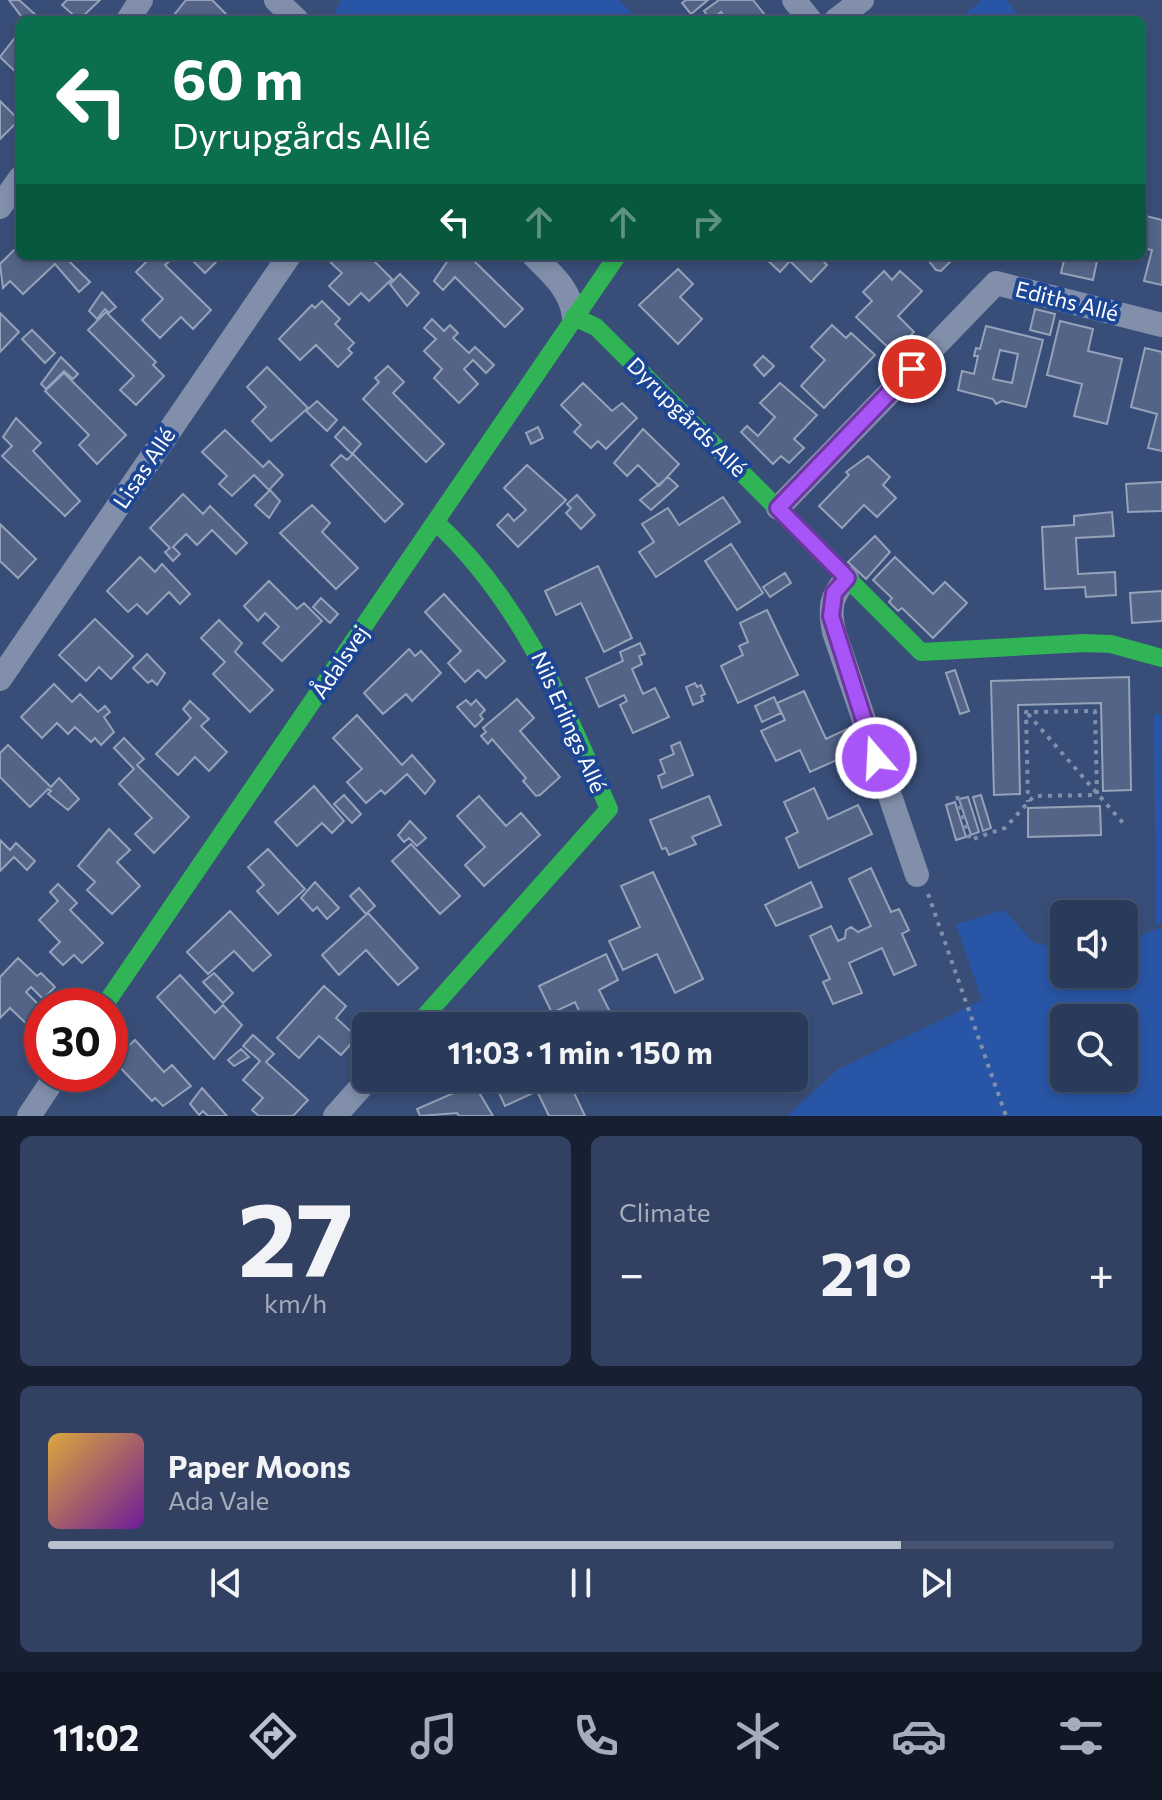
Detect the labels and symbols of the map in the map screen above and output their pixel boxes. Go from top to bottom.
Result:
street label: Ediths Allé [1013,275,1121,326]
pin [878,335,946,403]
street label: Dyrupgårds Allé [622,351,753,482]
street label: Lisas Allé [107,422,180,513]
street label: Ådalsvej [305,620,374,703]
street label: Nils Erlings Allé [526,647,613,797]
position arrow [834,716,918,800]
speed limit sign: 30 [24,988,128,1092]

